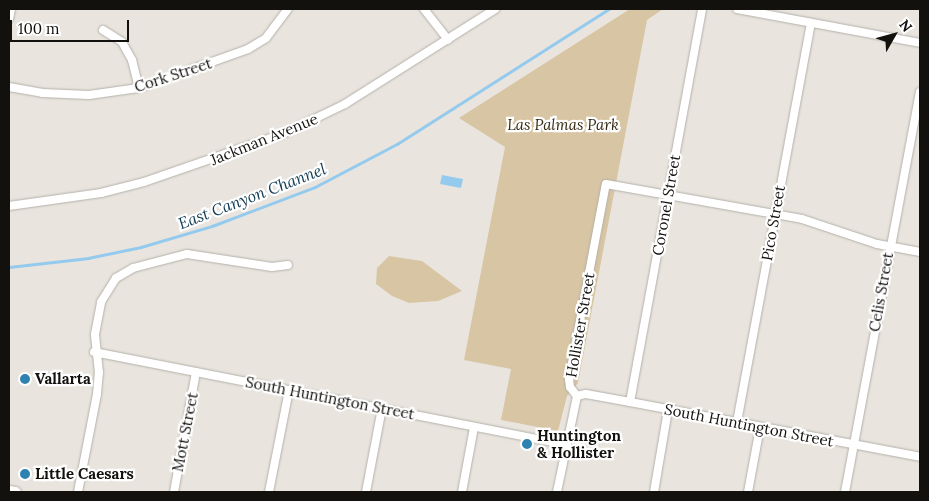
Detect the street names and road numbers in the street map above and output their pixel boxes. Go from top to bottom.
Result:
street label: Cork Street [132,54,214,96]
street label: Jackman Avenue [208,109,320,169]
street label: Coronel Street [648,153,684,257]
street label: Pico Street [757,184,789,262]
street label: Celis Street [865,251,897,333]
street label: Hollister Street [562,271,598,379]
street label: South Huntington Street [244,373,416,423]
street label: Mott Street [168,391,202,473]
street label: South Huntington Street [663,400,835,450]

